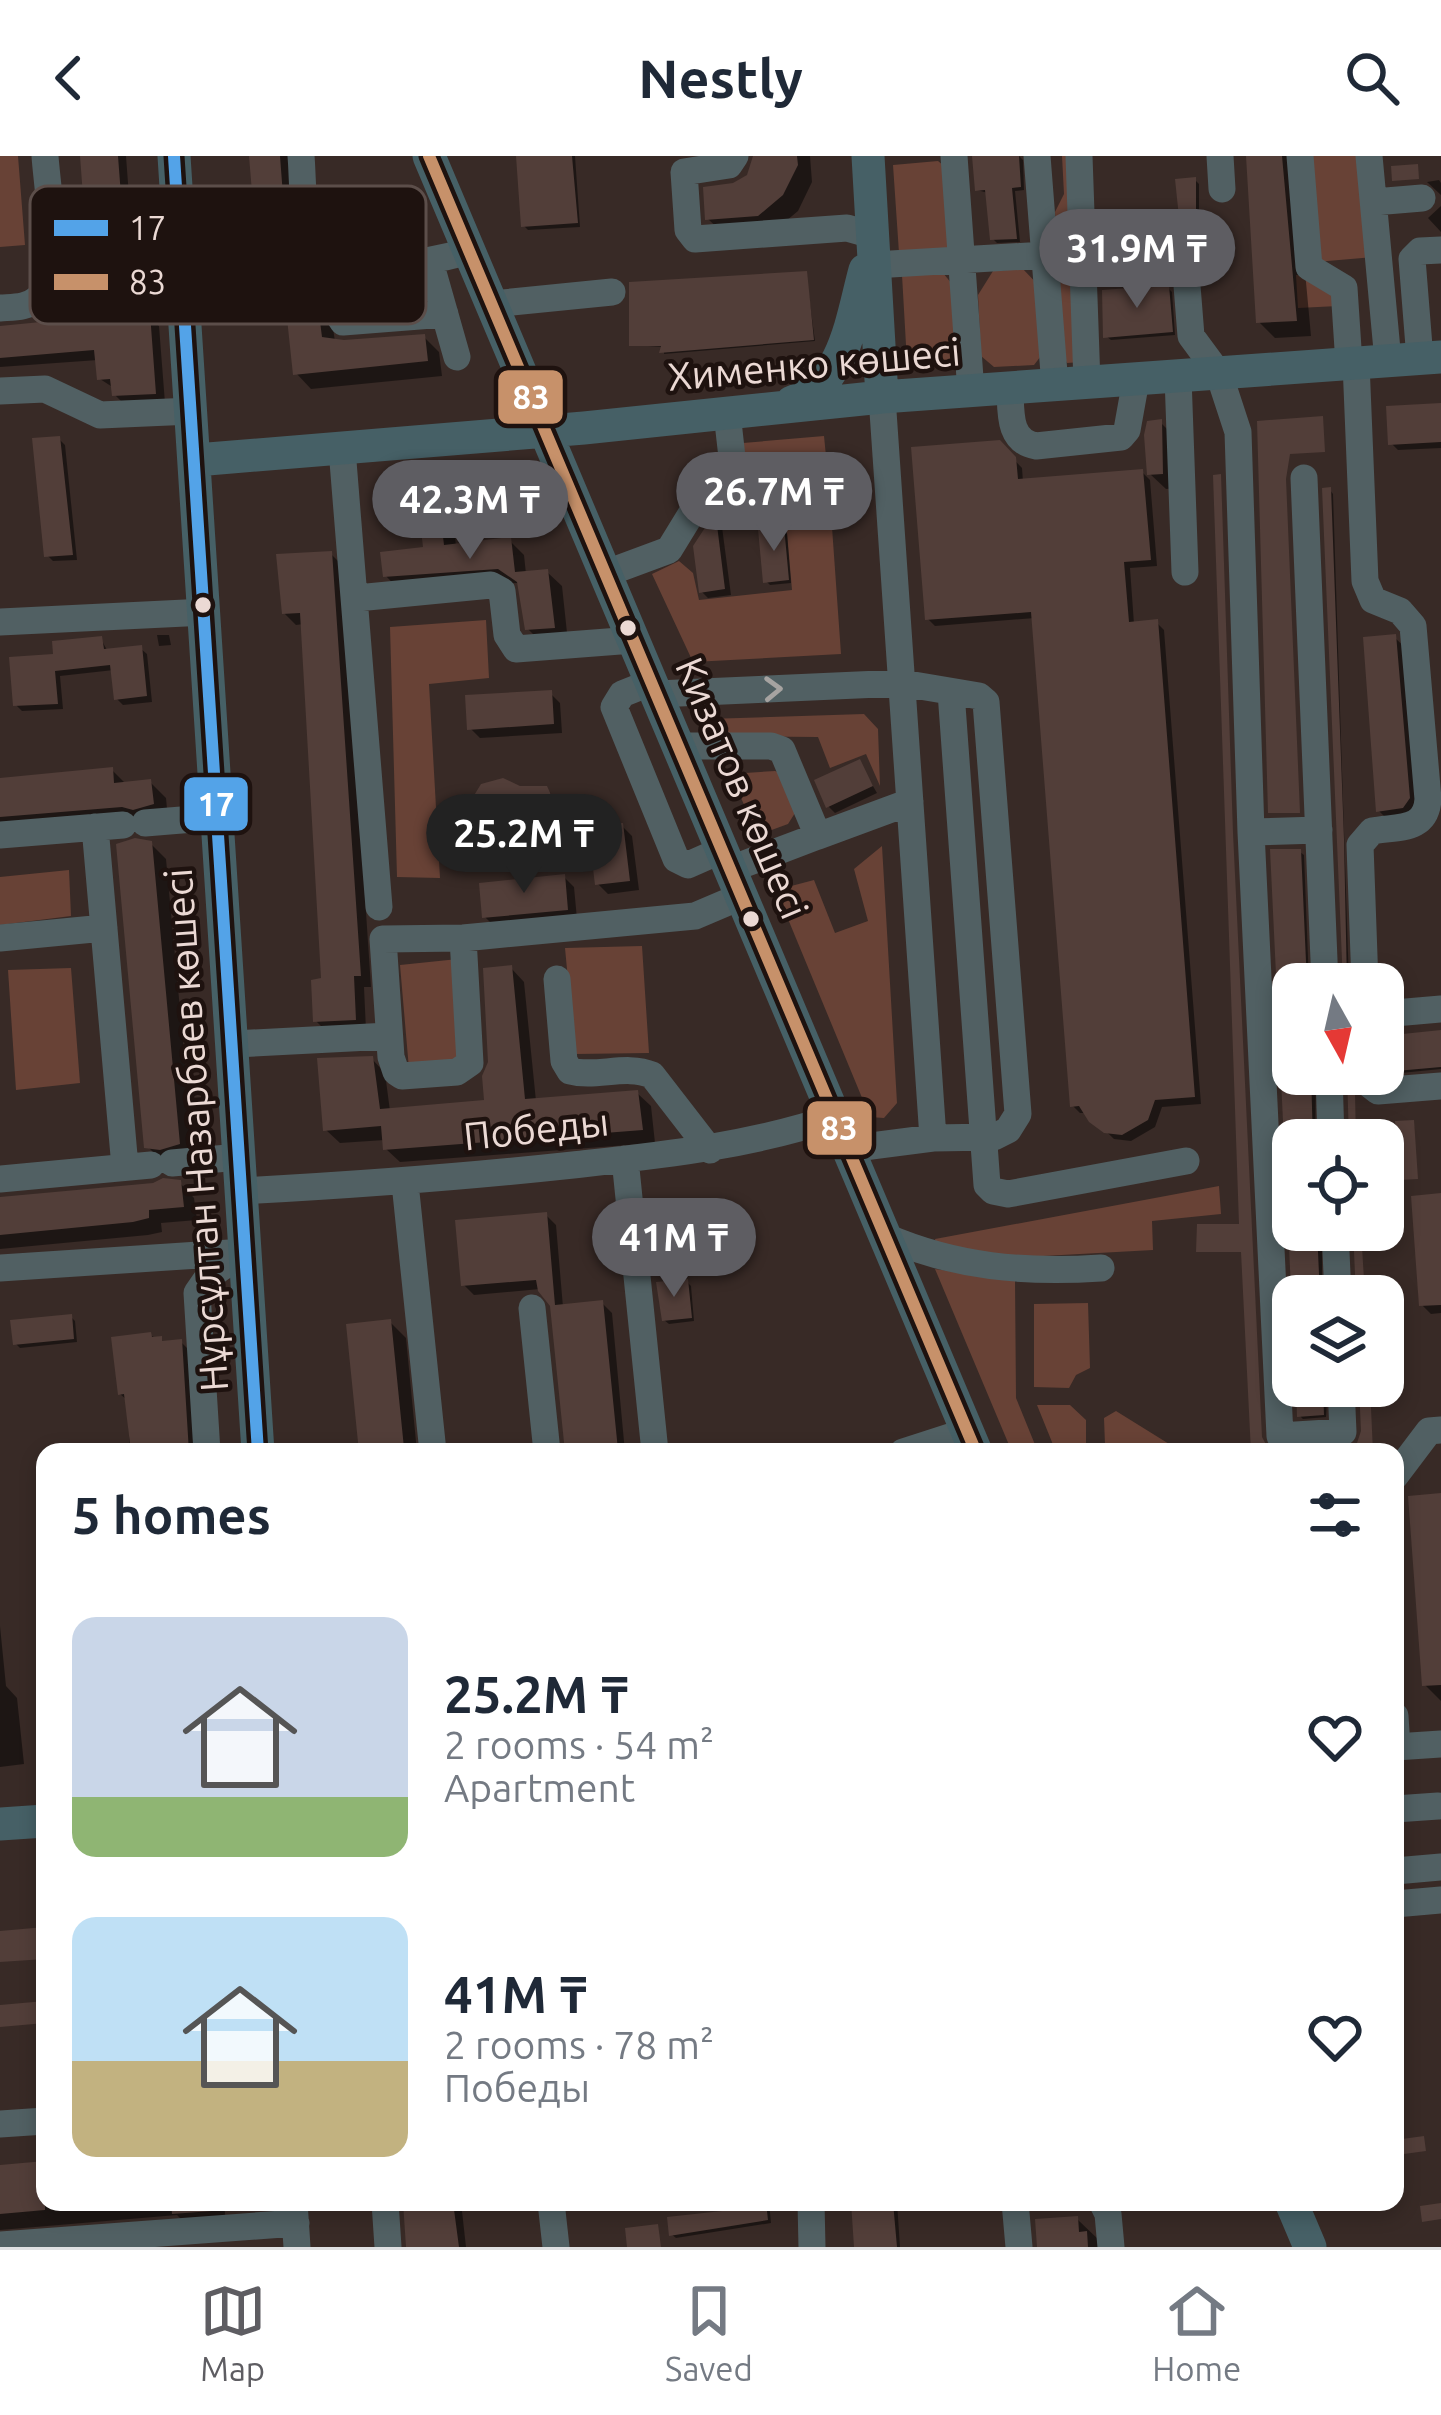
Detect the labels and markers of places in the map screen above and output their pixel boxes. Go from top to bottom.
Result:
pin: 31.9M ₸ [1026,209,1248,311]
pin: 26.7M ₸ [663,452,885,554]
pin: 42.3M ₸ [359,460,581,562]
unlabelled marker [192,594,214,616]
unlabelled marker [617,617,639,639]
pin: 25.2M ₸ [413,794,635,896]
unlabelled marker [740,908,762,930]
pin: 41M ₸ [590,1198,758,1300]

